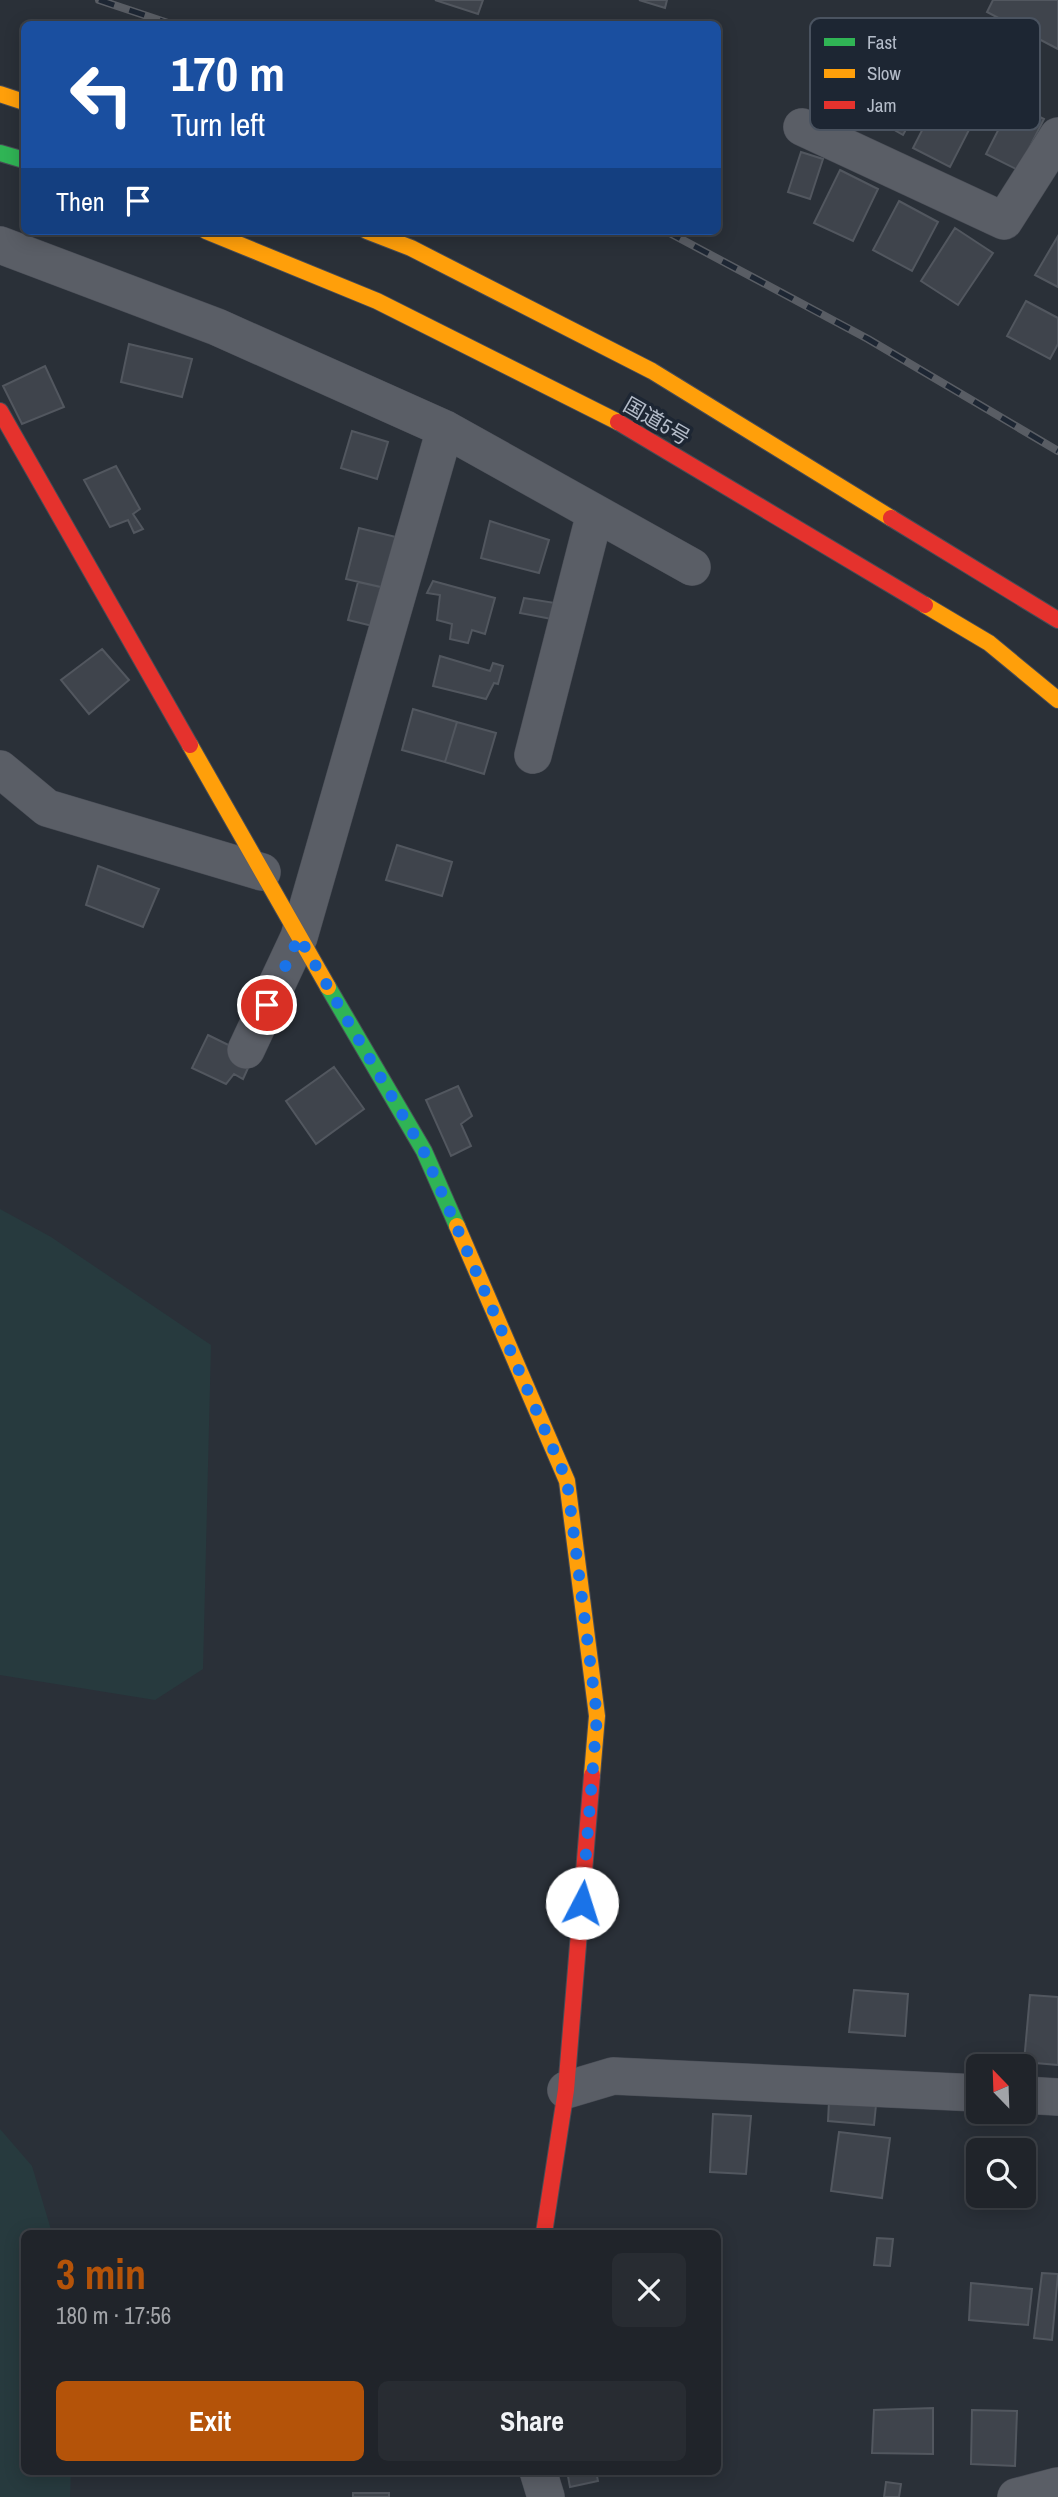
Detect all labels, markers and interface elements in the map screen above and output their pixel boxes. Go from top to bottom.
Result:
legend [810,18,1040,130]
text: Fast [867,29,897,55]
text: 170 m [171,40,285,106]
icon: left [56,49,147,140]
text: Slow [867,60,902,86]
text: Jam [867,92,896,118]
text: Turn left [171,103,265,146]
icon: arrive [119,182,157,220]
text: Then [56,184,105,219]
street label: 国道5号 [618,390,696,452]
pin [237,975,297,1035]
icon: arrive [248,986,286,1024]
position arrow [545,1866,619,1940]
north arrow [966,2054,1036,2124]
map controls [966,2054,1036,2208]
button: search [966,2138,1036,2208]
text: 3 min [56,2246,146,2302]
button: close [612,2253,686,2327]
text: 180 m · 17:56 [56,2300,171,2331]
button: Exit [56,2381,364,2461]
button: Share [378,2381,686,2461]

